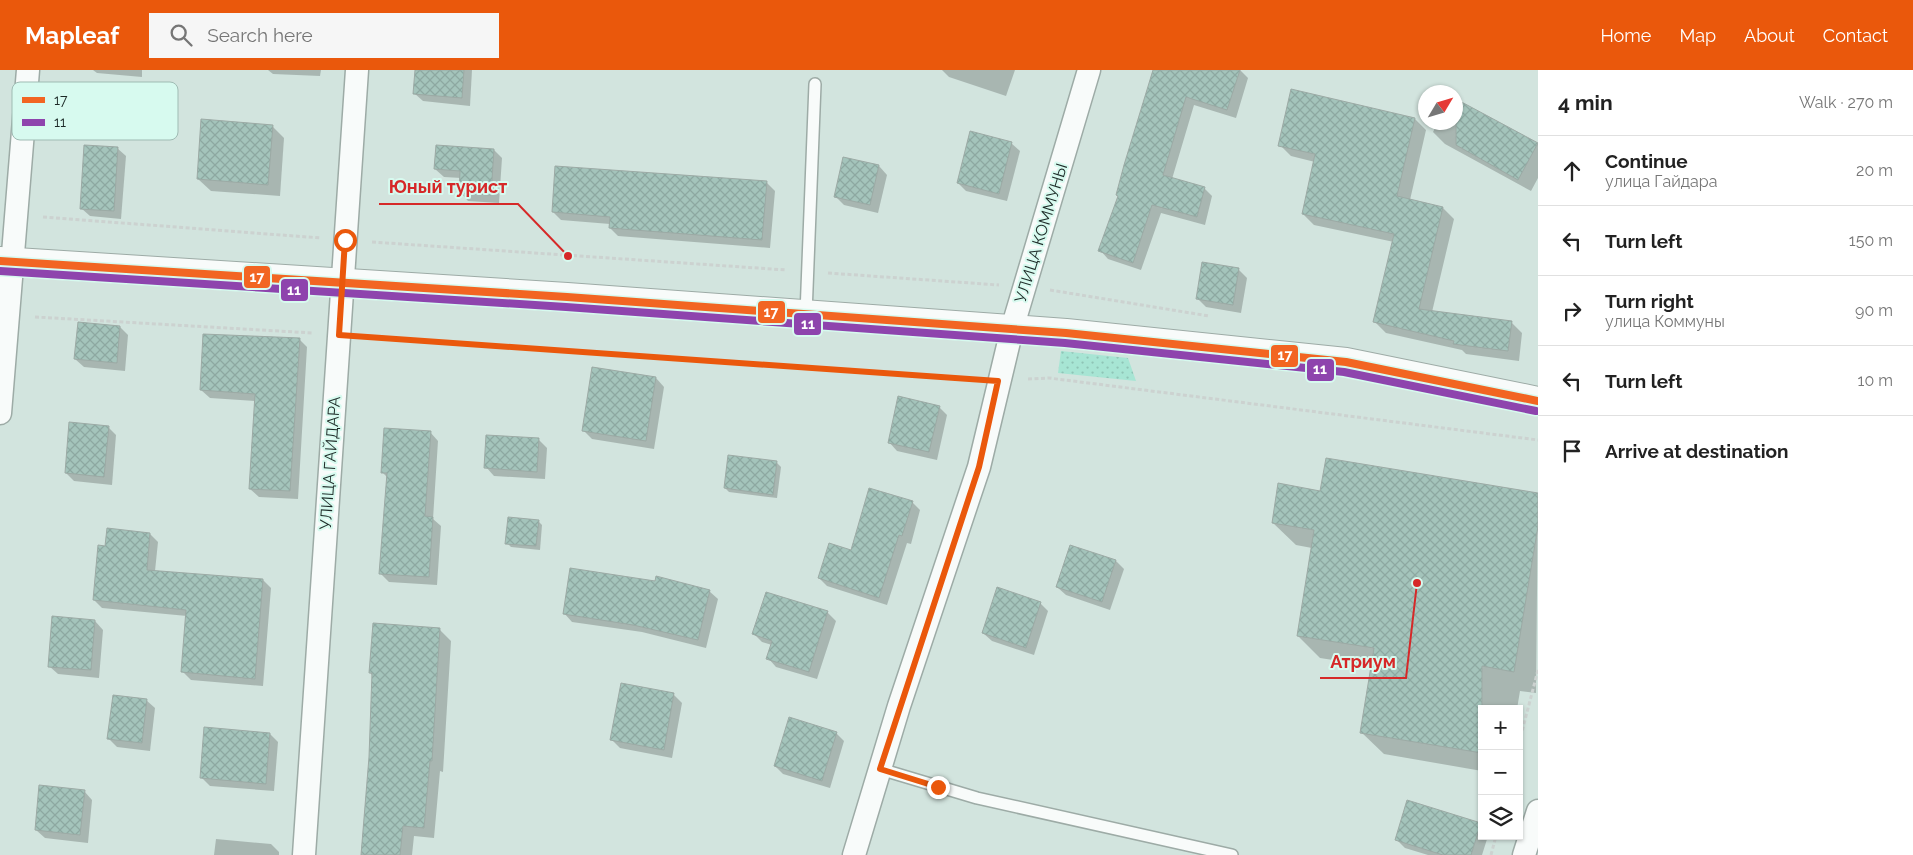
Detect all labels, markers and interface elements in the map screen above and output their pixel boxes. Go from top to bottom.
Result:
search box [149,13,499,58]
text: Mapleaf [25,21,119,50]
icon: search [167,21,195,49]
text: Search here [207,24,313,46]
text: Home [1600,25,1651,46]
text: Map [1679,25,1716,46]
text: About [1744,25,1795,46]
text: Contact [1823,25,1888,46]
legend [12,82,178,140]
north arrow [1418,85,1463,130]
text: 4 min [1558,90,1613,115]
text: 17 [54,92,68,108]
text: Walk · 270 m [1799,93,1893,112]
text: 11 [54,114,66,130]
text: Continue [1605,150,1688,172]
icon: ahead [1558,157,1586,185]
street label: УЛИЦА КОММУНЫ [1011,161,1071,305]
text: 20 m [1856,161,1893,180]
callout: Юный турист [379,171,518,204]
text: улица Гайдара [1605,172,1717,191]
text: Юный турист [389,176,507,197]
icon: left [1558,227,1586,255]
route start [334,229,357,252]
text: Turn left [1605,230,1682,252]
text: 150 m [1849,231,1893,250]
line badge: 17 [243,265,271,289]
text: 17 [250,269,265,285]
line badge: 11 [280,278,309,302]
text: 11 [287,282,301,298]
text: Turn right [1605,290,1694,312]
icon: right [1558,297,1586,325]
line badge: 17 [757,300,786,324]
text: 90 m [1855,301,1893,320]
text: 17 [764,304,779,320]
line badge: 11 [793,312,822,336]
text: улица Коммуны [1605,312,1725,331]
text: 11 [801,316,815,332]
line badge: 17 [1270,344,1299,368]
text: 17 [1278,347,1293,363]
line badge: 11 [1306,358,1335,382]
text: 11 [1313,361,1327,377]
icon: left [1558,367,1586,395]
text: Turn left [1605,370,1682,392]
text: 10 m [1858,371,1893,390]
street label: УЛИЦА ГАЙДАРА [316,395,344,530]
icon: arrive [1558,437,1586,465]
text: Arrive at destination [1605,440,1789,462]
callout: Атриум [1320,645,1406,678]
text: Атриум [1330,651,1396,672]
map controls [1478,705,1523,840]
button: + [1478,705,1523,750]
button: − [1478,750,1523,795]
route end [927,776,950,799]
button: layers [1478,795,1523,840]

